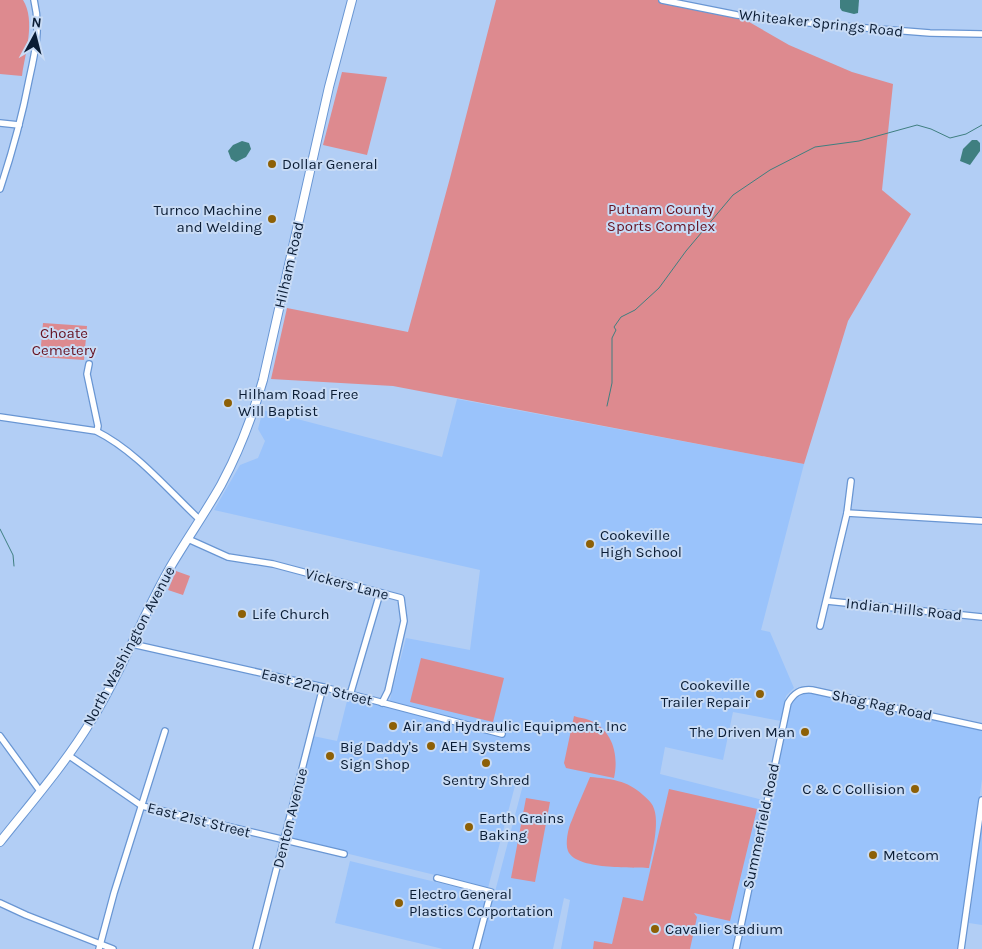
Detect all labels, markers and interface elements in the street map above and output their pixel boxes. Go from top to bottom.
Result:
street label: Whiteaker Springs Road [738,5,904,41]
north arrow [10,10,60,60]
text: N [31,14,43,32]
place label: Dollar General [282,155,378,173]
marker: Dollar General [266,158,278,170]
park label: Putnam County Sports Complex [607,200,715,235]
place label: Turnco Machine and Welding [153,201,263,236]
marker: Turnco Machine and Welding [266,213,278,225]
street label: Hilham Road [270,220,308,310]
park label: Choate Cemetery [32,324,96,359]
place label: Hilham Road Free Will Baptist [238,385,358,420]
marker: Hilham Road Free Will Baptist [222,397,234,409]
place label: Cookeville High School [600,526,682,561]
marker: Cookeville High School [584,538,596,550]
street label: North Washington Avenue [79,563,179,729]
street label: Vickers Lane [303,564,391,604]
street label: Indian Hills Road [845,594,963,624]
place label: Life Church [252,605,329,623]
marker: Life Church [236,608,248,620]
street label: East 22nd Street [260,664,375,710]
place label: Cookeville Trailer Repair [661,676,751,711]
street label: Shag Rag Road [830,686,934,724]
marker: Cookeville Trailer Repair [754,688,766,700]
place label: Air and Hydraulic Equipment, Inc [403,717,627,735]
marker: Air and Hydraulic Equipment, Inc [387,720,399,732]
place label: The Driven Man [690,723,795,741]
marker: The Driven Man [799,726,811,738]
place label: AEH Systems [441,737,531,755]
place label: Big Daddy's Sign Shop [340,738,419,773]
marker: AEH Systems [425,740,437,752]
marker: Big Daddy's Sign Shop [324,750,336,762]
marker: Sentry Shred [480,757,492,769]
street label: Summerfield Road [739,762,783,890]
street label: Denton Avenue [269,766,311,870]
place label: Sentry Shred [442,771,530,789]
place label: C & C Collision [802,780,905,798]
marker: C & C Collision [909,783,921,795]
street label: East 21st Street [146,798,253,842]
place label: Earth Grains Baking [479,809,564,844]
marker: Earth Grains Baking [463,821,475,833]
place label: Metcom [883,846,939,864]
marker: Metcom [867,849,879,861]
place label: Electro General Plastics Corportation [409,885,553,920]
marker: Electro General Plastics Corportation [393,897,405,909]
place label: Cavalier Stadium [665,920,783,938]
marker: Cavalier Stadium [649,923,661,935]

